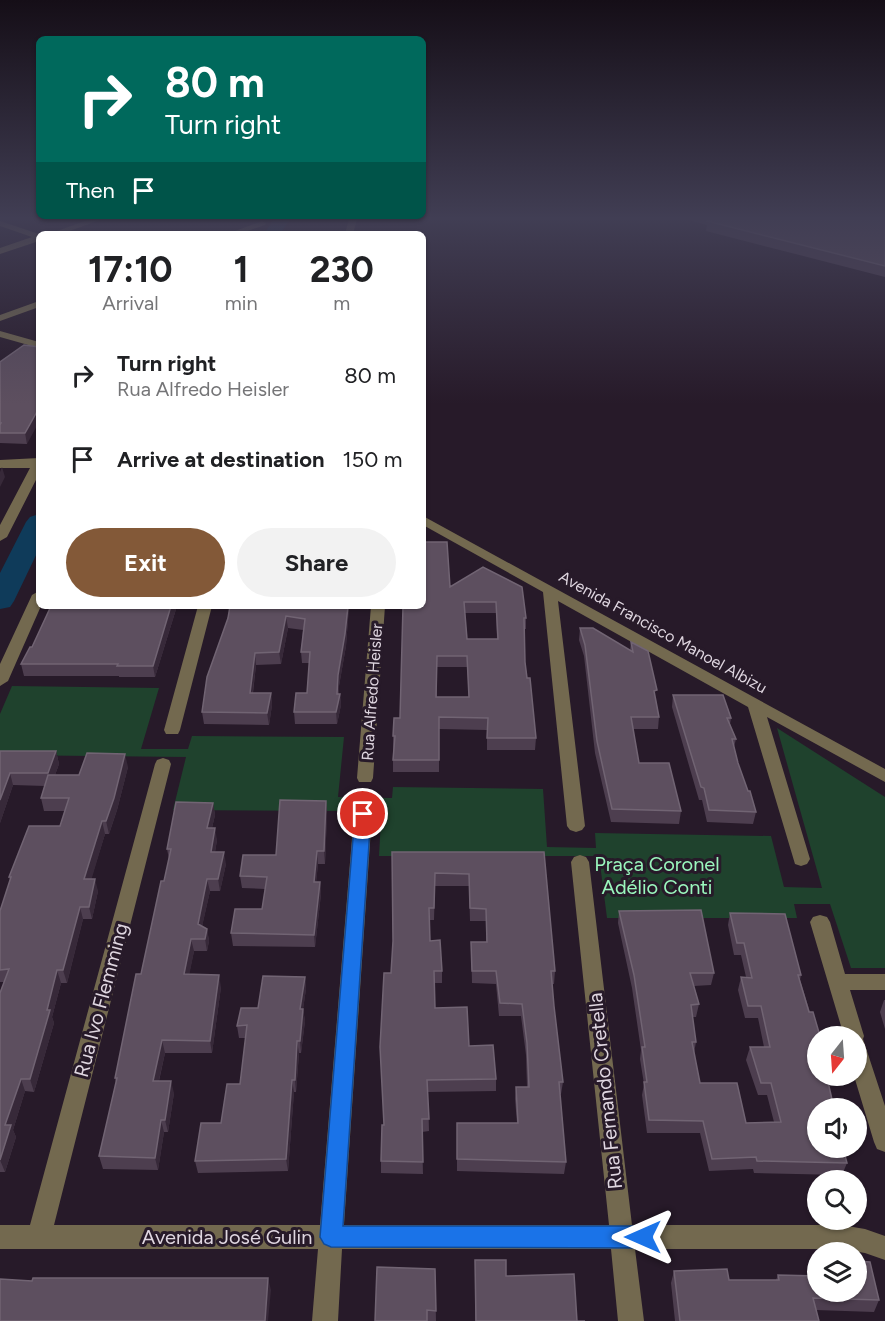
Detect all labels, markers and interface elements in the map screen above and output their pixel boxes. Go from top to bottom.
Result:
text: 80 m [165,57,265,108]
icon: right [66,60,144,138]
text: Turn right [165,108,281,141]
icon: arrive [127,174,160,207]
text: Then [66,177,115,204]
text: 17:10 [88,248,173,291]
text: 1 [234,248,249,291]
text: 230 [310,248,374,291]
text: Arrival [102,291,159,315]
text: min [225,291,258,315]
text: m [333,291,350,315]
text: Turn right [117,350,216,377]
icon: right [66,359,99,392]
text: 80 m [344,362,396,389]
text: Rua Alfredo Heisler [117,377,289,401]
icon: arrive [66,443,99,476]
text: Arrive at destination [117,446,325,473]
text: 150 m [343,446,403,473]
button: Exit [66,528,225,597]
button: Share [237,528,396,597]
street label: Avenida Francisco Manoel Albizu [556,567,770,697]
street label: Rua Alfredo Heisler [358,622,386,761]
pin [337,788,388,839]
icon: arrive [346,797,379,830]
park label: Praça Coronel Adélio Conti [594,852,720,899]
street label: Rua Ivo Flemming [69,920,133,1080]
street label: Rua Fernando Cretella [583,992,627,1190]
north arrow [807,1026,867,1086]
map controls [807,1026,867,1302]
button: sound [807,1098,867,1158]
button: search [807,1170,867,1230]
position arrow [611,1205,675,1269]
street label: Avenida José Gulin [142,1225,312,1249]
button: layers [807,1242,867,1302]

